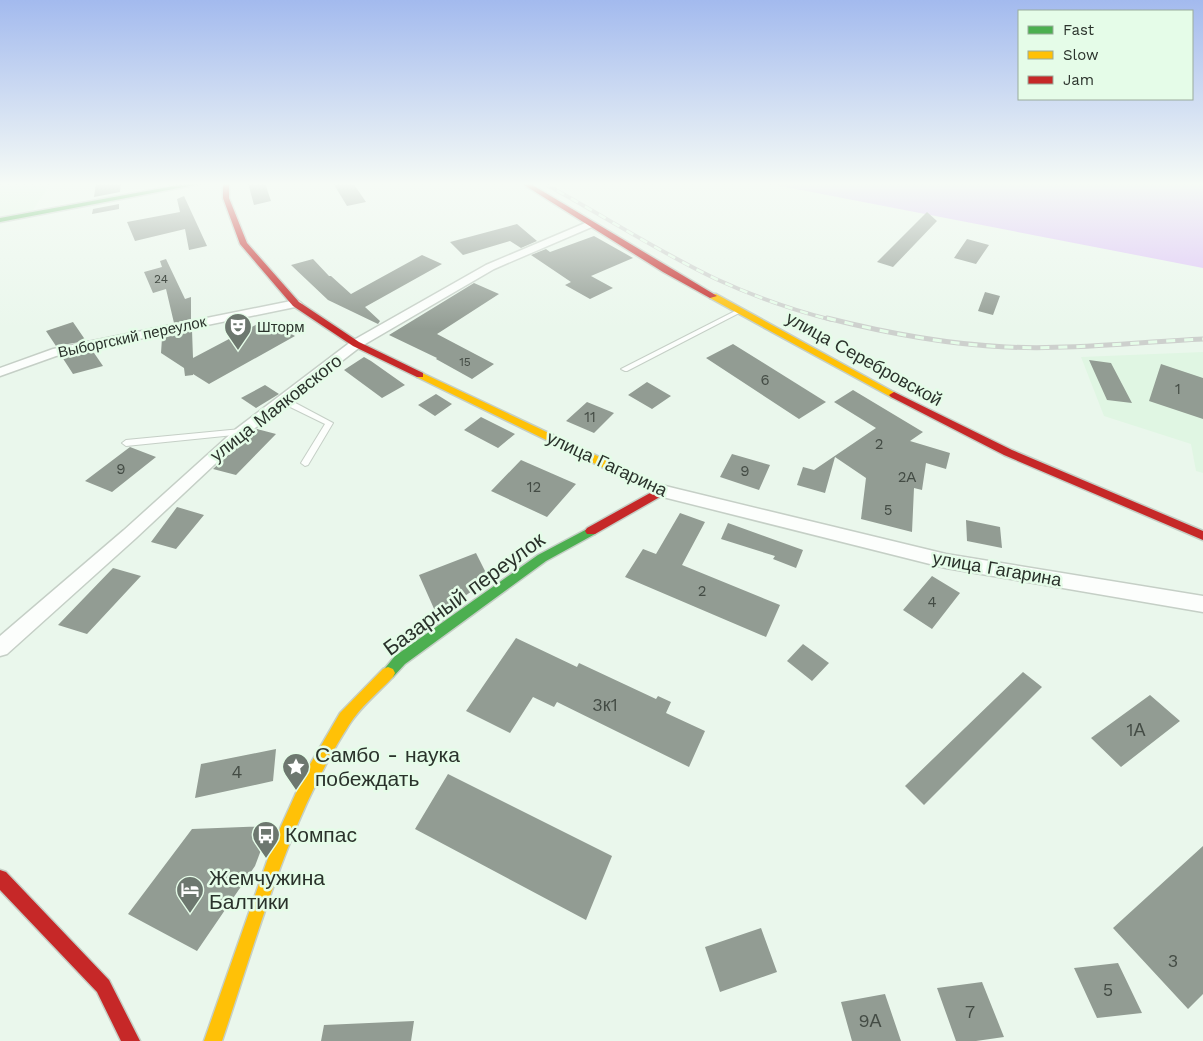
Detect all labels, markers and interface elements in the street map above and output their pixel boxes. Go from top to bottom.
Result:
legend [1018,10,1193,100]
text: Fast [1063,21,1095,39]
text: Slow [1063,46,1099,64]
text: Jam [1063,71,1094,89]
house number: 24 [154,272,168,286]
street label: улица Серебровской [782,307,946,410]
street label: Выборгский переулок [56,312,208,362]
theatre icon: Шторм [223,312,253,351]
place label: Шторм [257,318,304,336]
street label: улица Маяковского [206,350,346,466]
house number: 15 [459,355,471,369]
house number: 6 [760,371,770,389]
house number: 1 [1175,380,1181,398]
house number: 11 [584,408,596,426]
street label: улица Гагарина [544,426,672,501]
house number: 2 [875,435,883,453]
house number: 9 [116,460,126,478]
house number: 9 [740,462,750,480]
house number: 2А [898,468,916,486]
house number: 12 [527,478,541,496]
house number: 5 [884,501,892,519]
street label: Базарный переулок [378,526,550,661]
street label: улица Гагарина [931,547,1064,590]
house number: 2 [698,582,706,600]
house number: 4 [927,593,937,611]
house number: 3к1 [592,694,618,715]
house number: 1А [1126,719,1146,740]
place label: Самбо - наука побеждать [315,742,460,791]
place icon: Самбо - наука побеждать [281,752,311,791]
house number: 4 [232,761,243,782]
bus stop icon: Компас [251,820,281,859]
place label: Компас [285,822,357,847]
place label: Жемчужина Балтики [209,865,325,914]
hotel icon: Жемчужина Балтики [175,875,205,914]
house number: 3 [1168,950,1178,971]
house number: 5 [1103,979,1113,1000]
house number: 7 [965,1001,975,1022]
house number: 9А [858,1010,882,1031]

